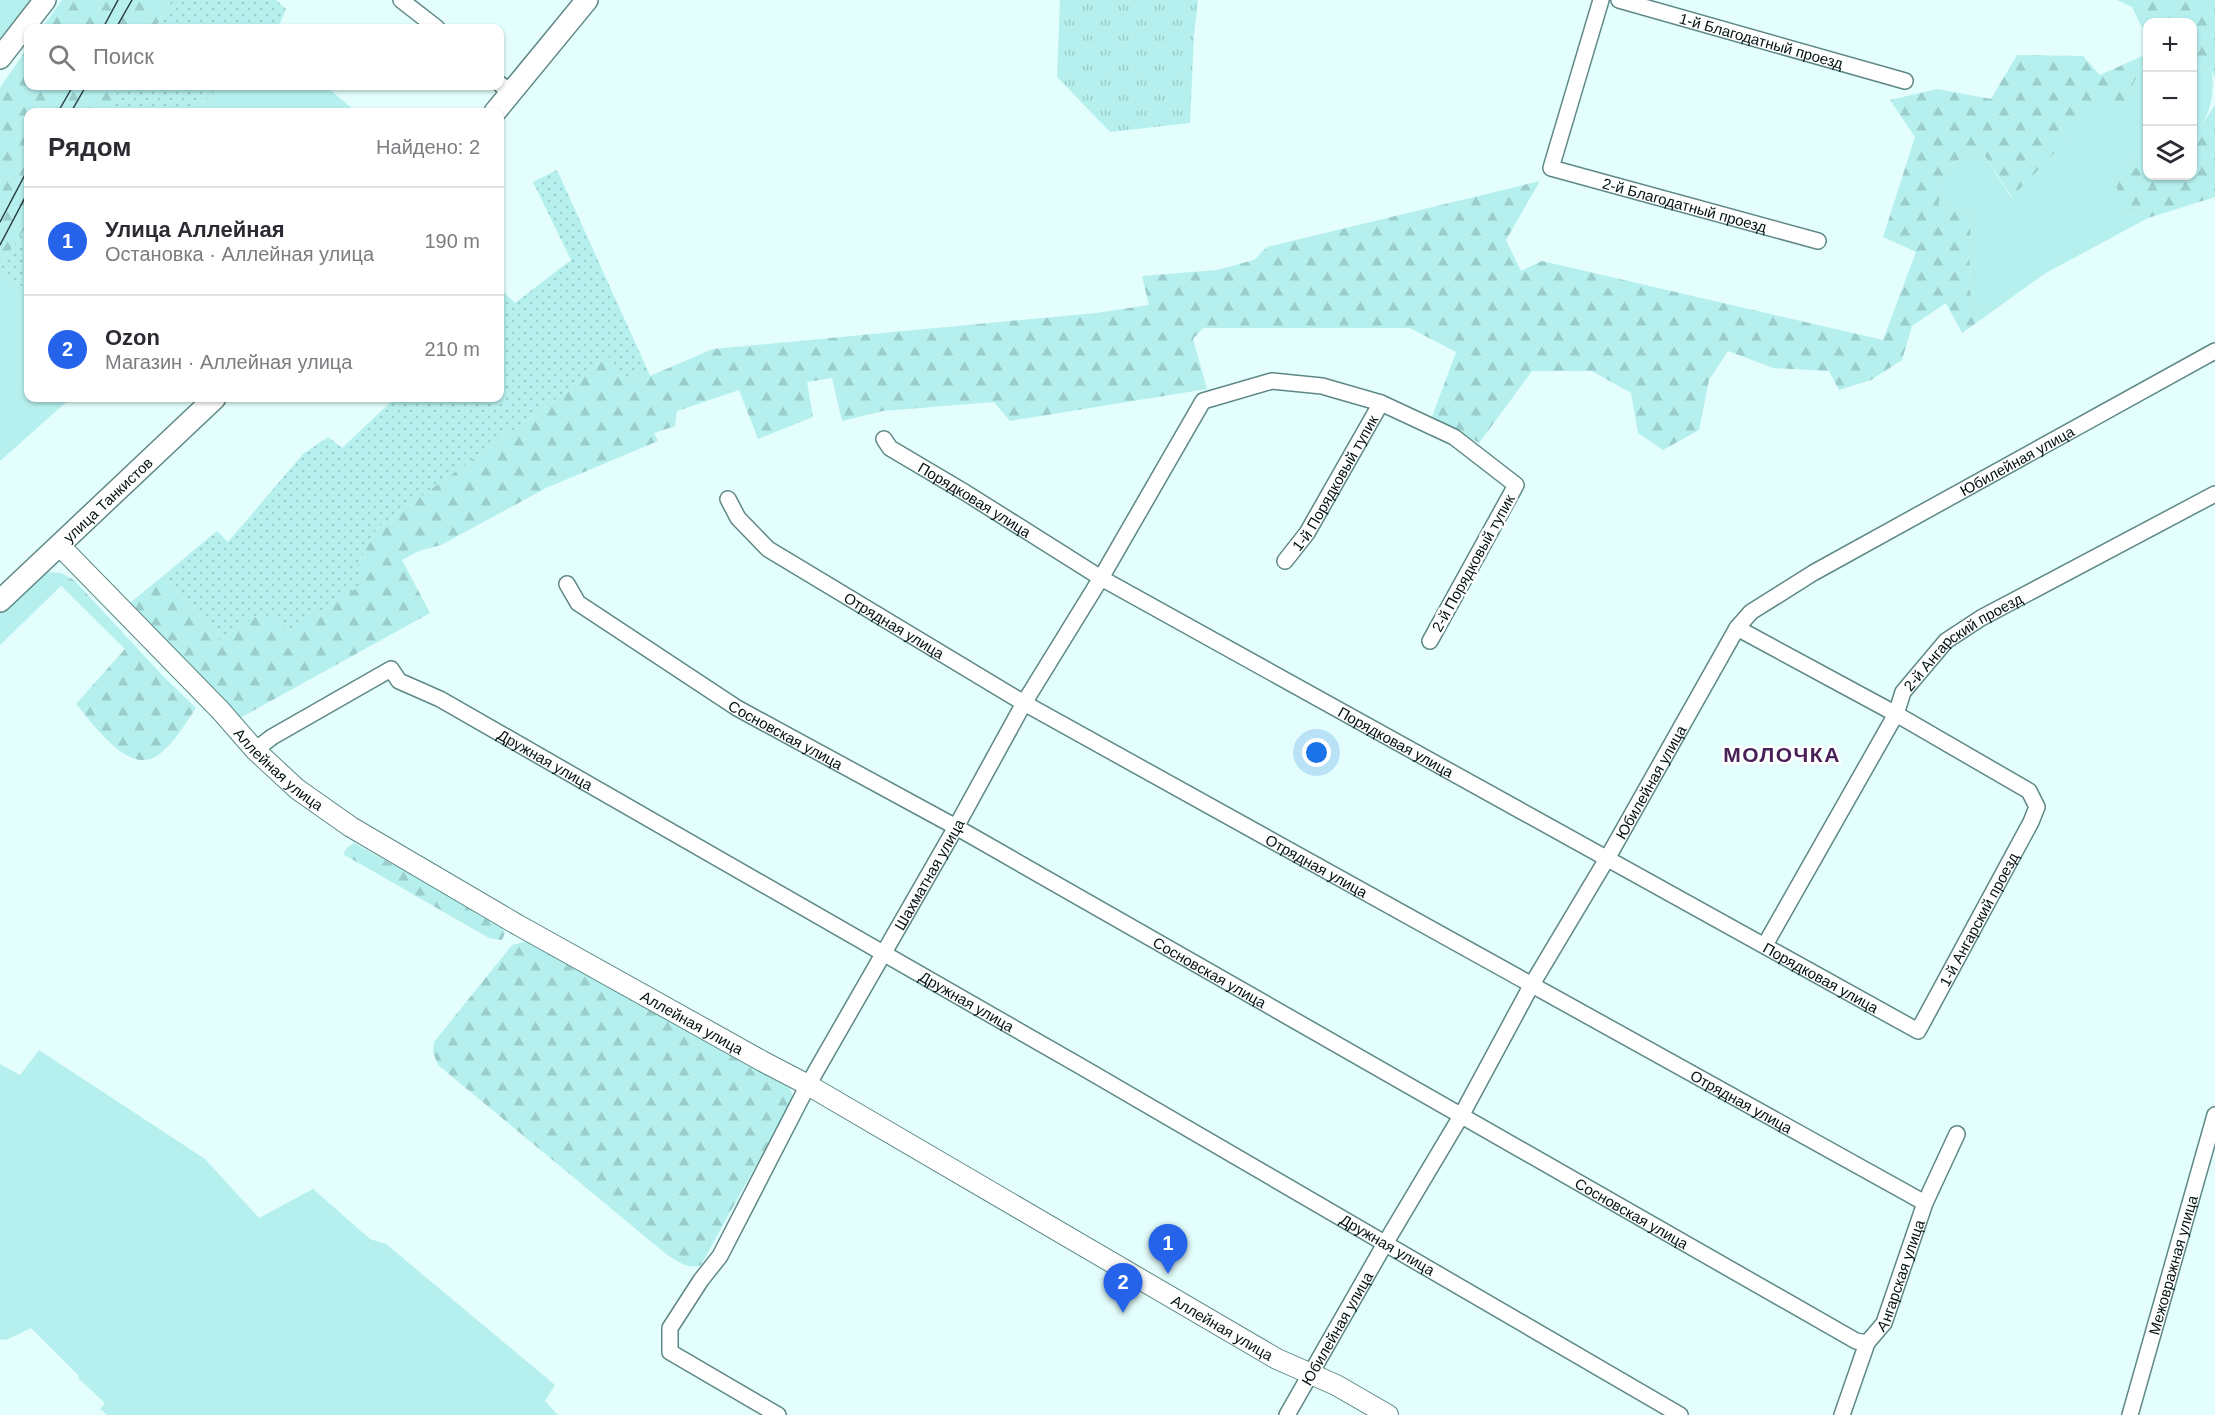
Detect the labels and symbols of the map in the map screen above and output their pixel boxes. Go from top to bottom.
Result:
street label: 1-й Благодатный проезд [1678,9,1845,72]
street label: 2-й Благодатный проезд [1601,174,1769,235]
street label: 1-й Порядковый тупик [1288,412,1381,554]
street label: Юбилейная улица [1957,422,2077,499]
street label: улица Танкистов [60,453,156,545]
street label: Порядковая улица [916,458,1035,541]
street label: 2-й Порядковый тупик [1428,491,1518,634]
street label: Отрядная улица [841,588,948,662]
street label: 2-й Ангарский проезд [1900,589,2025,694]
street label: Сосновская улица [725,696,846,773]
street label: Порядковая улица [1335,703,1457,781]
street label: Юбилейная улица [1612,721,1689,842]
street label: Аллейная улица [231,724,327,814]
street label: Дружная улица [495,725,596,793]
your location [1302,738,1331,767]
district label: МОЛОЧКА [1723,743,1841,766]
street label: Шахматная улица [890,815,968,933]
street label: Отрядная улица [1263,830,1371,901]
street label: 1-й Ангарский проезд [1936,849,2022,989]
street label: Сосновская улица [1150,933,1270,1011]
street label: Порядковая улица [1761,939,1882,1016]
street label: Дружная улица [917,967,1018,1035]
street label: Аллейная улица [638,987,747,1058]
street label: Отрядная улица [1688,1066,1796,1137]
street label: Сосновская улица [1572,1174,1692,1252]
street label: Межовражная улица [2145,1193,2201,1337]
street label: Дружная улица [1337,1210,1438,1279]
street label: Ангарская улица [1873,1217,1927,1334]
pin: 1 [1148,1224,1188,1274]
pin: 2 [1104,1264,1142,1313]
street label: Юбилейная улица [1298,1268,1376,1388]
street label: Аллейная улица [1169,1291,1277,1364]

